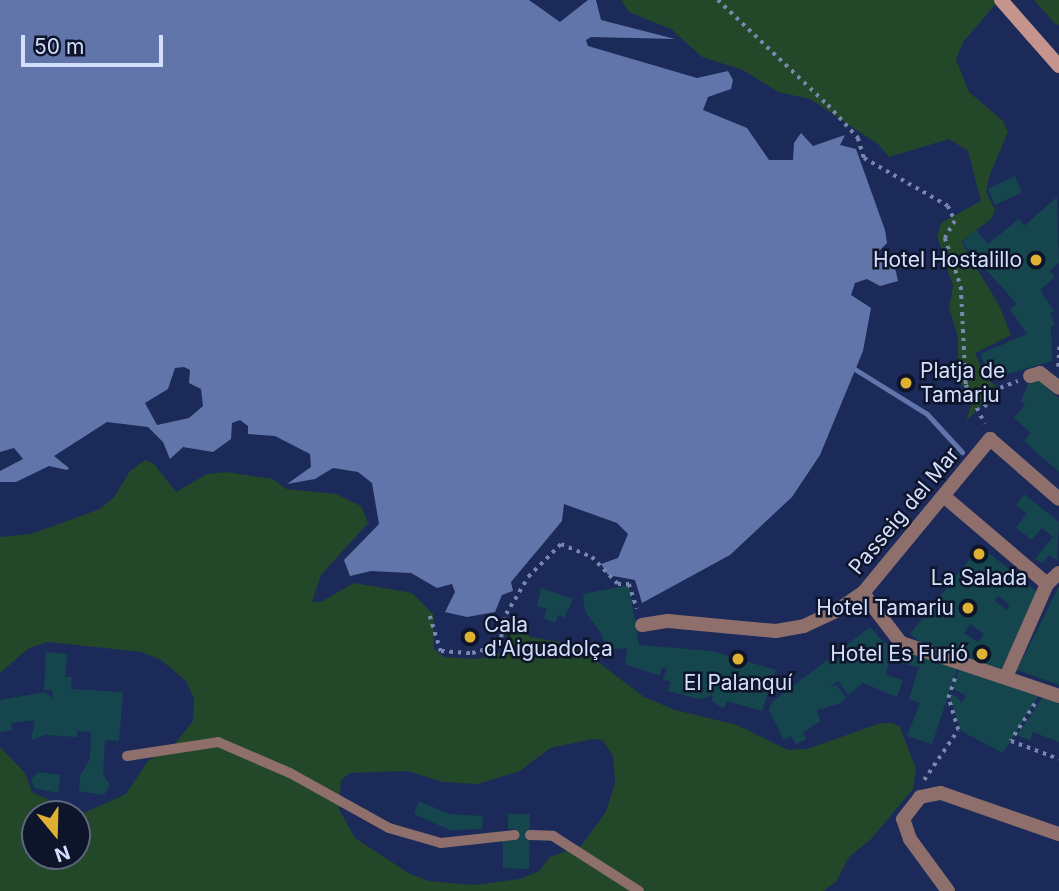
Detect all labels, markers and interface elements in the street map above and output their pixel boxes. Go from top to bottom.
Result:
scale bar [24,21,166,65]
text: 50 m [34,34,84,59]
place label: Hotel Hostalillo [873,247,1022,273]
marker: Hotel Hostalillo [1028,252,1044,268]
place label: Platja de Tamariu [920,358,1005,408]
marker: Platja de Tamariu [898,375,914,391]
street label: Passeig del Mar [843,442,965,580]
marker: La Salada [971,546,987,562]
place label: La Salada [931,565,1027,591]
place label: Hotel Tamariu [816,595,954,621]
marker: Hotel Tamariu [960,600,976,616]
place label: Cala d'Aiguadolça [484,612,613,662]
marker: Cala d'Aiguadolça [462,629,478,645]
place label: Hotel Es Furió [830,641,968,667]
marker: Hotel Es Furió [974,646,990,662]
marker: El Palanquí [730,651,746,667]
place label: El Palanquí [684,670,792,696]
north arrow [21,800,91,870]
text: N [52,840,73,867]

